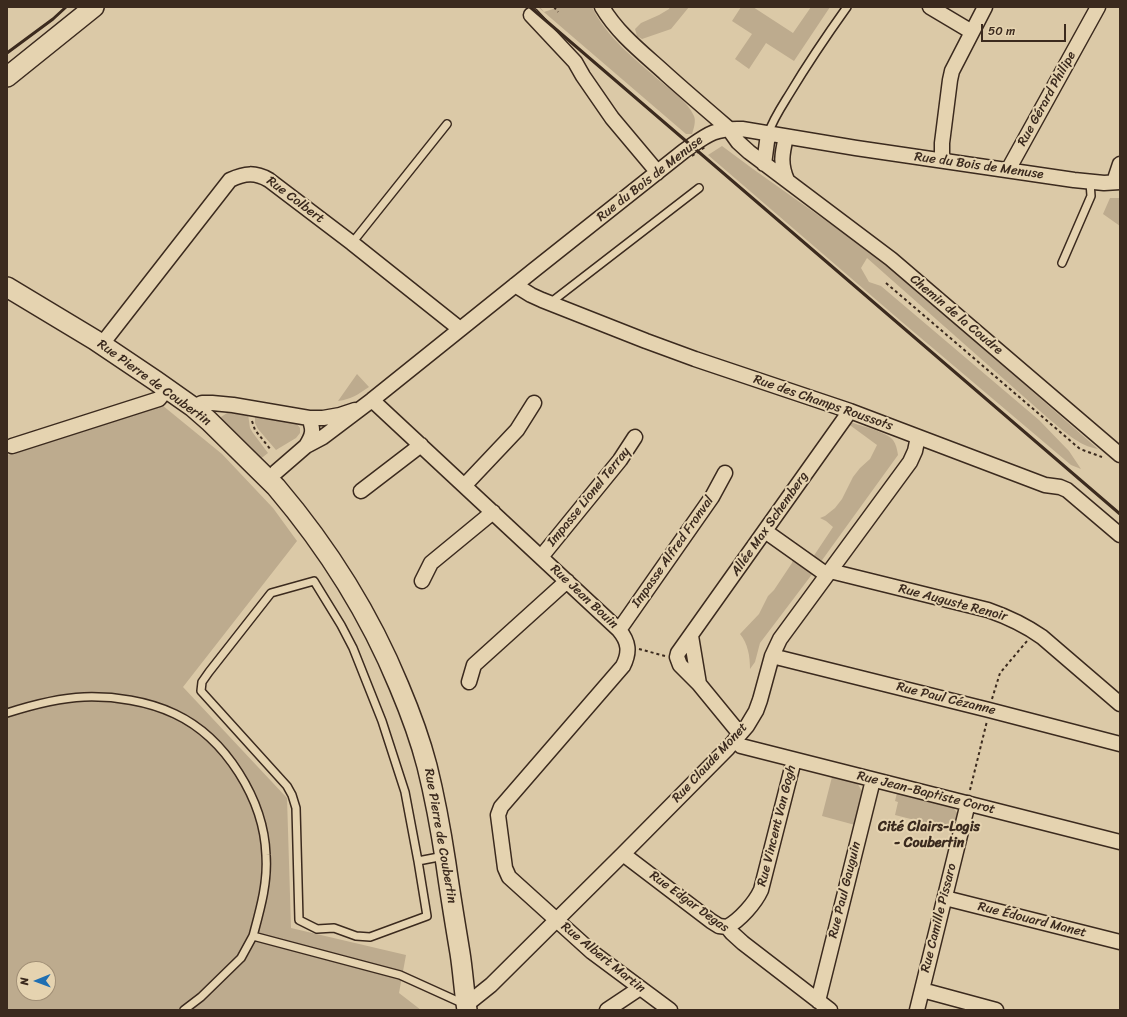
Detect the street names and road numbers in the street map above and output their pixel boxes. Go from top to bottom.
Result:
street label: Rue Gérard Philipe [1015,49,1079,149]
street label: Rue du Bois de Menuse [594,133,706,225]
street label: Rue du Bois de Menuse [913,149,1045,183]
street label: Rue Colbert [263,173,327,227]
street label: Chemin de la Coudre [906,272,1006,358]
street label: Rue Pierre de Coubertin [94,337,214,429]
street label: Rue des Champs Roussots [751,372,895,434]
street label: Impasse Lionel Terray [544,444,634,550]
street label: Allée Max Schemberg [728,469,812,579]
street label: Impasse Alfred Fronval [629,493,717,611]
street label: Rue Jean Bouin [547,562,621,632]
street label: Rue Auguste Renoir [897,581,1009,625]
street label: Rue Paul Cézanne [895,679,997,719]
street label: Rue Claude Monet [669,720,751,806]
street label: Rue Vincent Van Gogh [754,764,800,888]
street label: Rue Pierre de Coubertin [420,767,460,905]
street label: Rue Jean-Baptiste Corot [855,768,997,818]
street label: Rue Paul Gauguin [825,840,865,940]
street label: Rue Camille Pissaro [918,862,960,974]
street label: Rue Edgar Degas [646,868,732,936]
street label: Rue Édouard Manet [976,899,1088,941]
street label: Rue Albert Martin [558,919,648,997]

